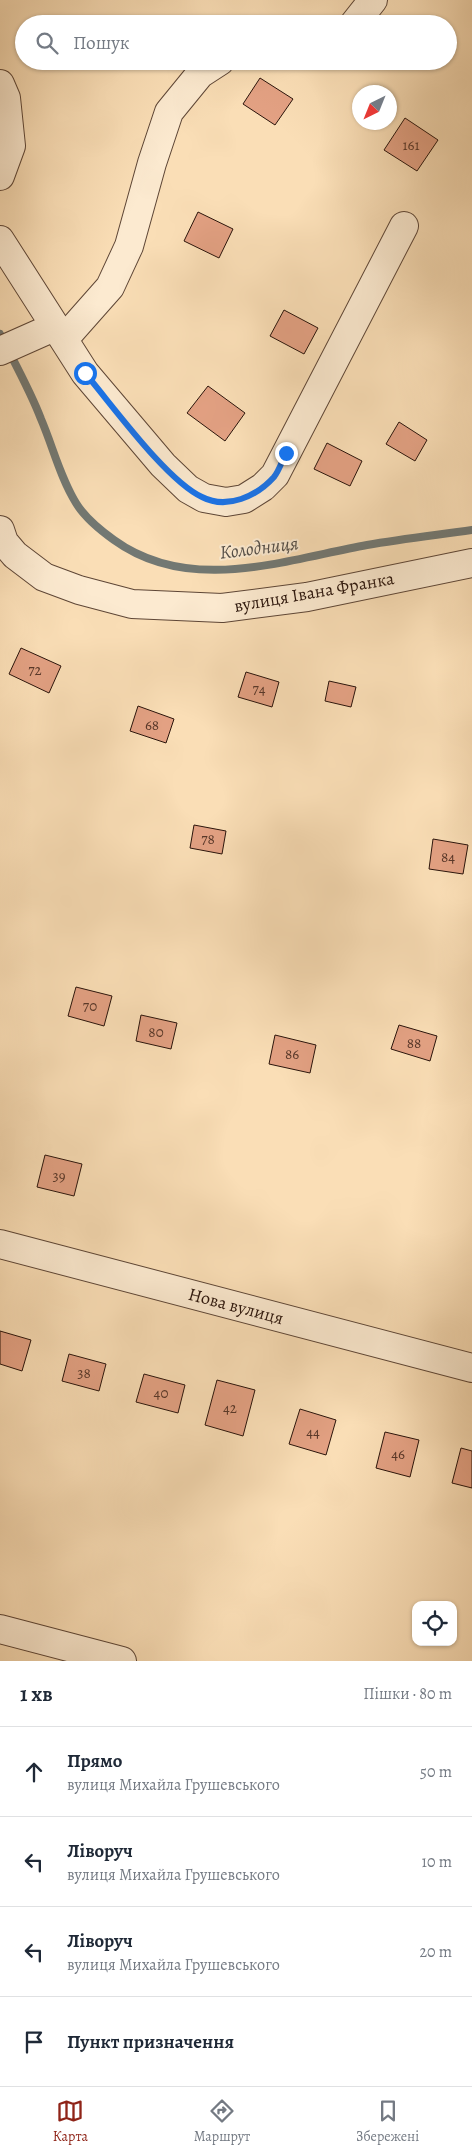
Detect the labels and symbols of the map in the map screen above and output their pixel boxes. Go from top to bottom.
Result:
north arrow [352,85,397,130]
house number: 161 [402,135,420,155]
route start [74,362,97,385]
route end [275,442,298,465]
water label: Колодниця [218,530,300,566]
street label: вулиця Івана Франка [232,566,397,618]
house number: 72 [28,660,42,680]
house number: 74 [252,679,266,699]
house number: 68 [145,715,159,735]
house number: 78 [201,829,215,849]
house number: 84 [441,847,455,867]
house number: 70 [83,996,97,1016]
house number: 80 [148,1022,164,1042]
house number: 88 [407,1033,421,1053]
house number: 86 [285,1044,299,1064]
house number: 39 [52,1166,66,1186]
street label: Нова вулиця [186,1282,286,1330]
house number: 38 [77,1363,91,1383]
house number: 40 [154,1383,168,1403]
house number: 42 [223,1398,237,1418]
house number: 44 [306,1422,320,1442]
house number: 46 [391,1444,405,1464]

